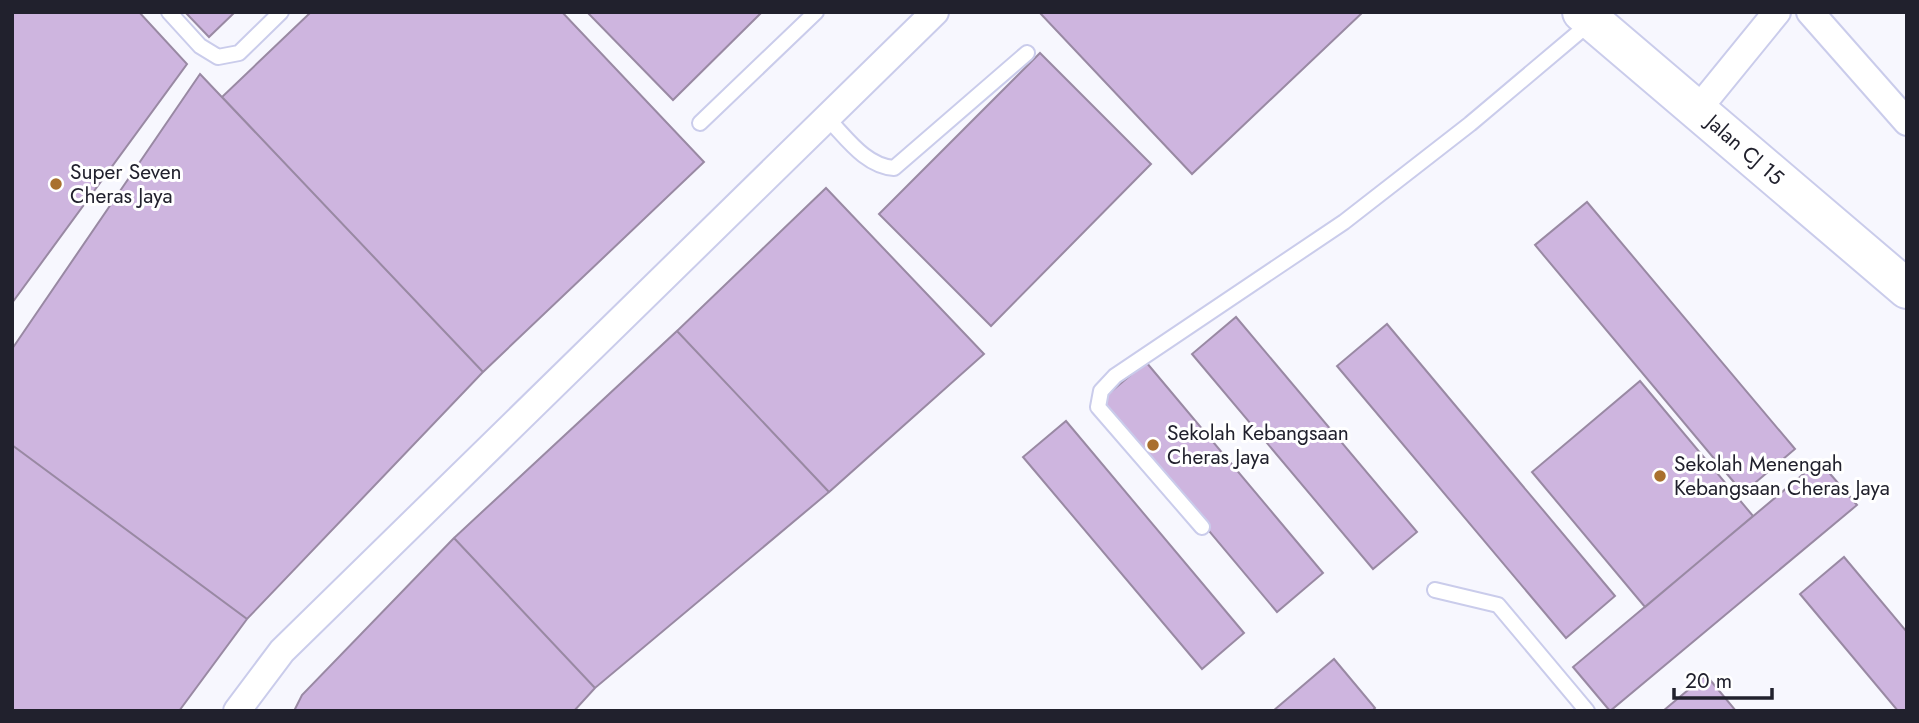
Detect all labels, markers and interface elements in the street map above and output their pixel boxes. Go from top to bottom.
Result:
street label: Jalan CJ 15 [1697,106,1790,192]
place label: Super Seven Cheras Jaya [70,157,182,211]
marker: Super Seven Cheras Jaya [48,176,64,192]
place label: Sekolah Kebangsaan Cheras Jaya [1167,418,1349,472]
marker: Sekolah Kebangsaan Cheras Jaya [1145,437,1161,453]
place label: Sekolah Menengah Kebangsaan Cheras Jaya [1674,449,1890,503]
marker: Sekolah Menengah Kebangsaan Cheras Jaya [1652,468,1668,484]
scale bar [1674,656,1772,700]
text: 20 m [1685,666,1732,696]

